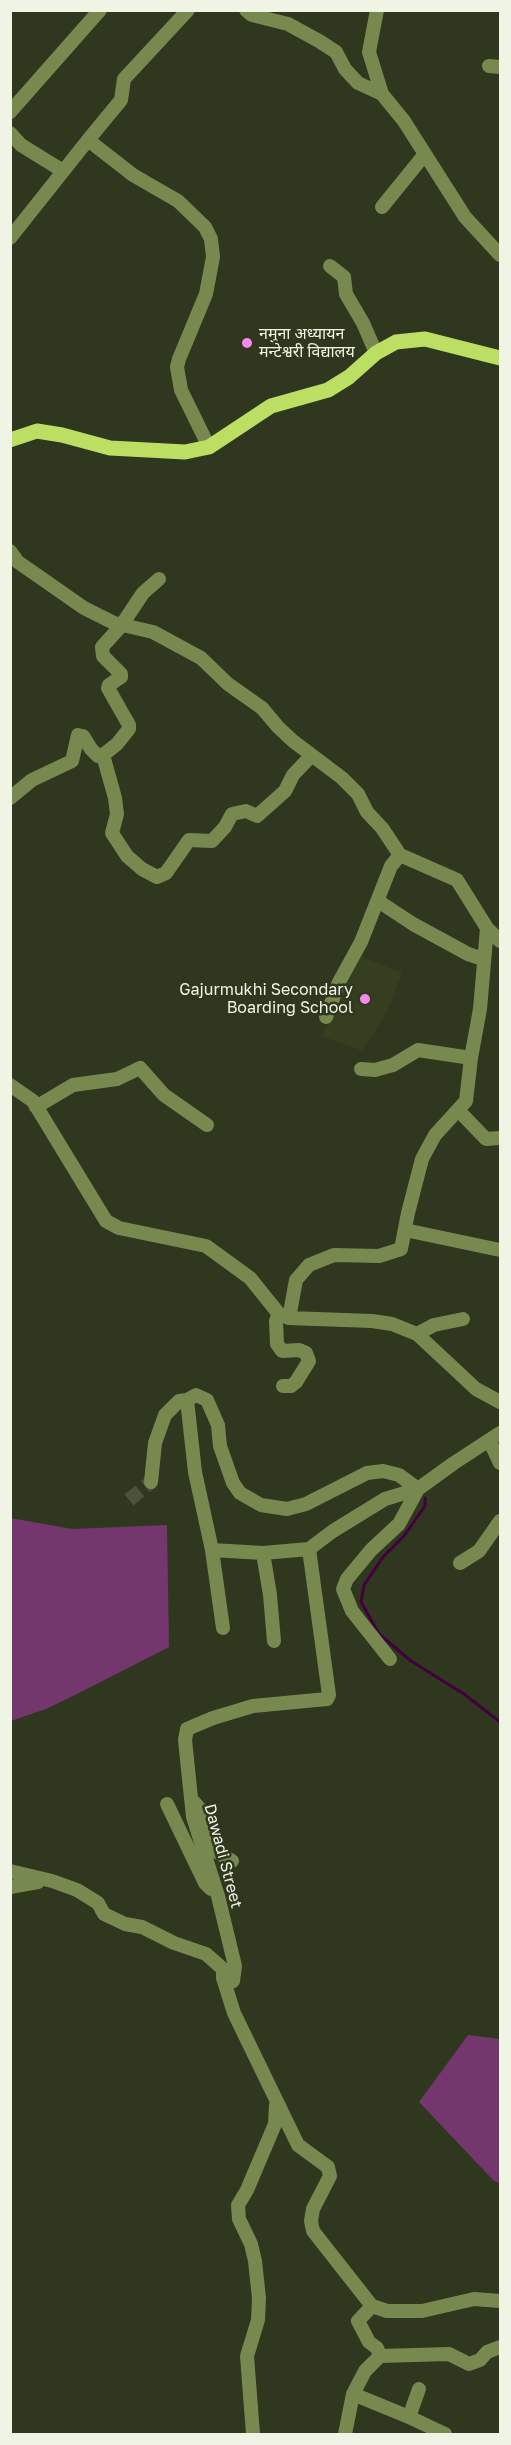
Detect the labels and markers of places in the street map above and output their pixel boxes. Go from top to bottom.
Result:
place label: नमुना अध्यायन मन्टेश्वरी विद्यालय [259,324,355,362]
marker: नमुना अध्यायन मन्टेश्वरी विद्यालय [240,336,254,350]
place label: Gajurmukhi Secondary Boarding School [179,980,353,1018]
marker: Gajurmukhi Secondary Boarding School [358,992,372,1006]

